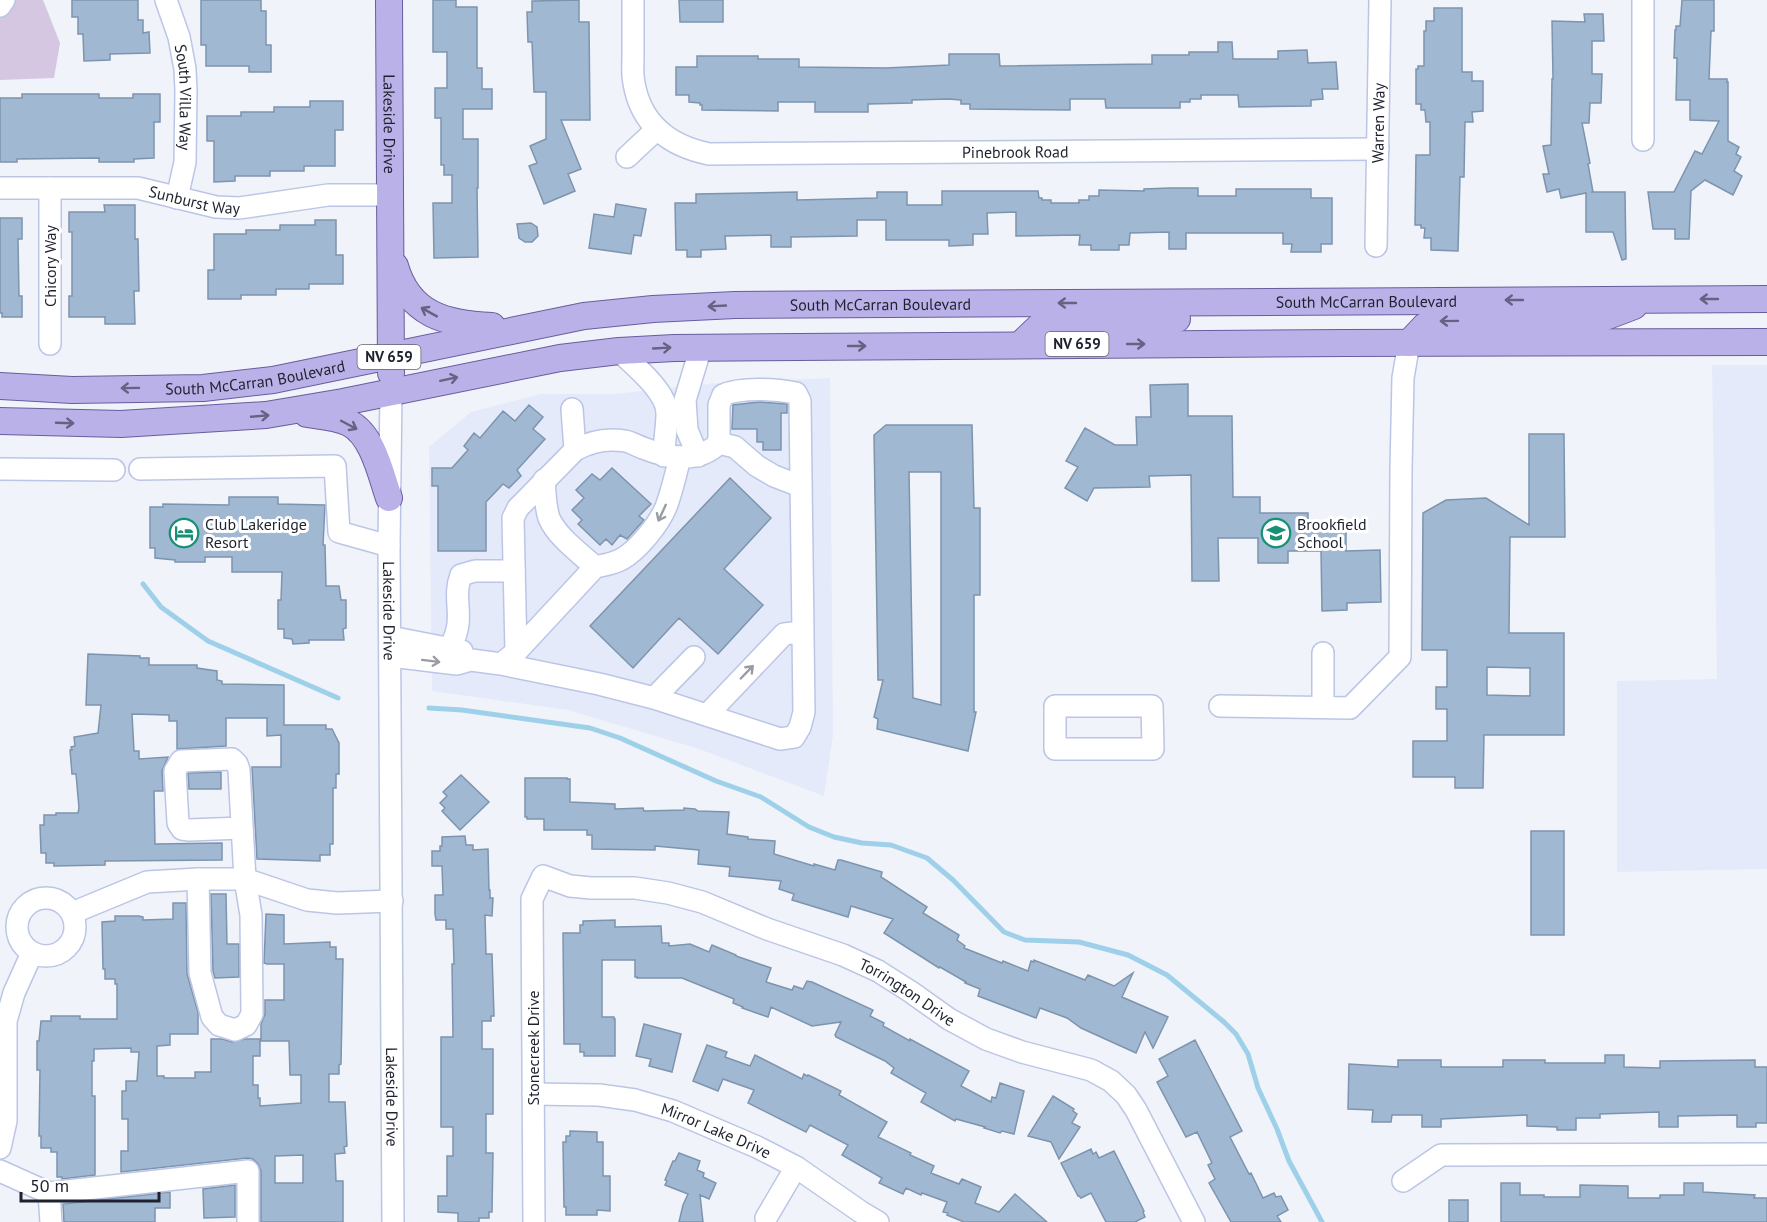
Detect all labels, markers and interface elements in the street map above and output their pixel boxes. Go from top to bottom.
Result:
street label: South Villa Way [171,43,196,151]
street label: Lakeside Drive [379,74,400,174]
street label: Warren Way [1367,82,1389,163]
street label: Pinebrook Road [962,141,1069,162]
street label: Sunburst Way [147,181,241,218]
street label: Chicory Way [40,225,60,307]
street label: South McCarran Boulevard [1276,291,1457,312]
one-way arrow [1699,293,1719,305]
street label: South McCarran Boulevard [790,294,971,315]
one-way arrow [1504,294,1524,306]
one-way arrow [1057,297,1077,309]
one-way arrow [708,301,727,312]
one-way arrow [420,306,438,317]
one-way arrow [1440,315,1460,327]
road number: NV 659 [1046,332,1108,356]
one-way arrow [1126,338,1146,350]
one-way arrow [847,340,867,352]
one-way arrow [652,343,672,354]
road number: NV 659 [358,345,420,369]
street label: South McCarran Boulevard [165,355,347,399]
one-way arrow [438,373,458,384]
one-way arrow [121,383,141,394]
one-way arrow [249,410,269,421]
one-way arrow [54,417,74,428]
one-way arrow [339,420,357,431]
one-way arrow [656,504,668,522]
place label: Club Lakeridge Resort [205,514,307,552]
place label: Brookfield School [1297,514,1367,552]
hotel icon: Club Lakeridge Resort [168,517,200,549]
school or university icon: Brookfield School [1260,517,1292,549]
street label: Lakeside Drive [379,561,400,661]
one-way arrow [421,655,440,666]
one-way arrow [740,665,754,680]
street label: Torrington Drive [856,954,959,1030]
street label: Stonecreek Drive [523,990,543,1106]
street label: Lakeside Drive [382,1047,403,1147]
street label: Mirror Lake Drive [659,1098,775,1163]
scale bar [21,1165,159,1203]
text: 50 m [30,1174,69,1197]

